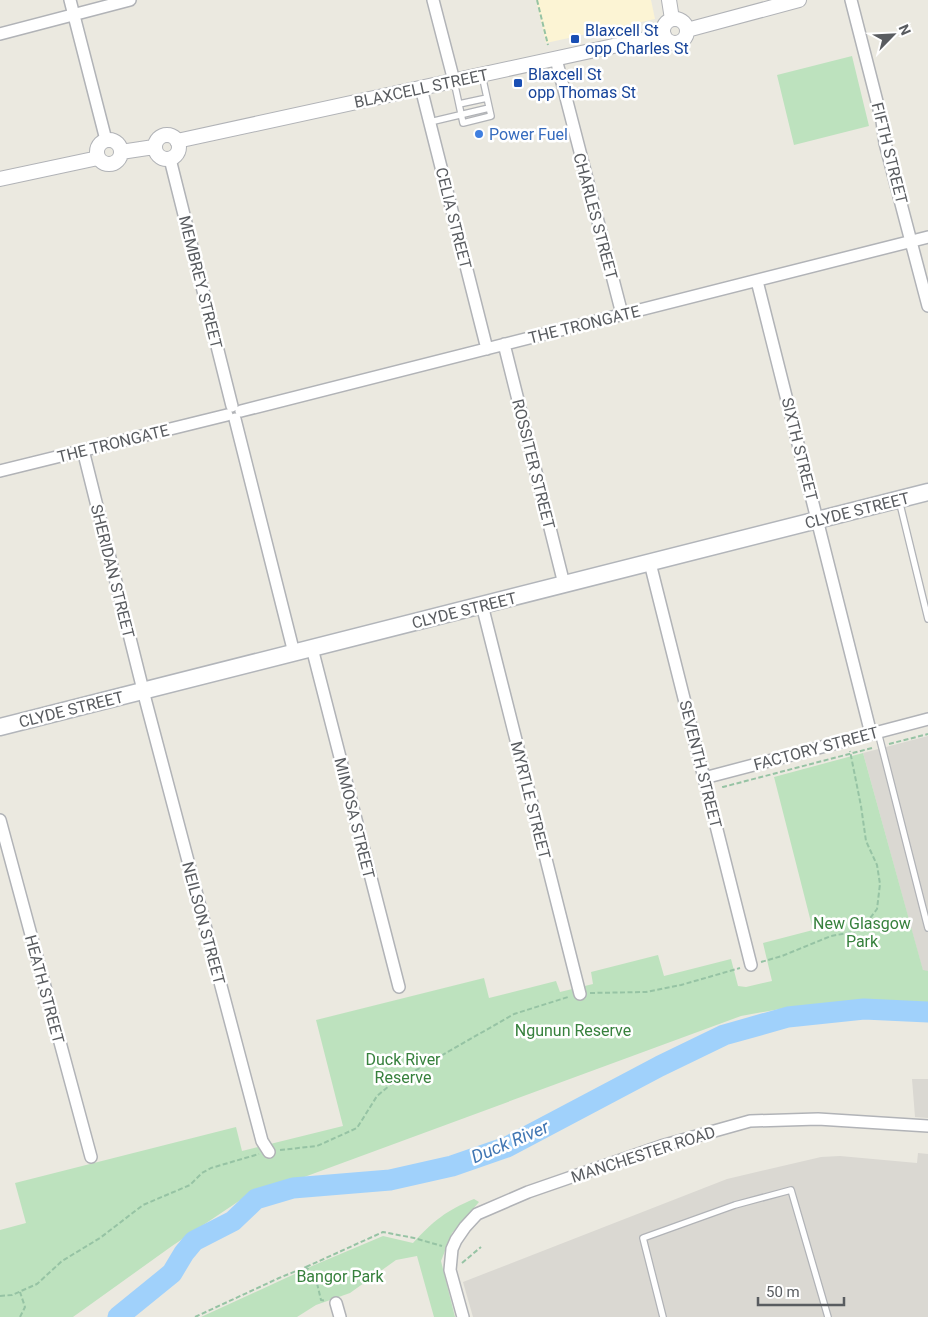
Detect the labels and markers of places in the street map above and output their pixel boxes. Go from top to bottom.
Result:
place label: Blaxcell St opp Charles St [585,21,689,58]
marker: Blaxcell St opp Charles St [569,33,581,45]
place label: Blaxcell St opp Thomas St [528,65,636,102]
marker: Blaxcell St opp Thomas St [512,77,524,89]
place label: Power Fuel [489,125,568,144]
marker: Power Fuel [473,128,485,140]

